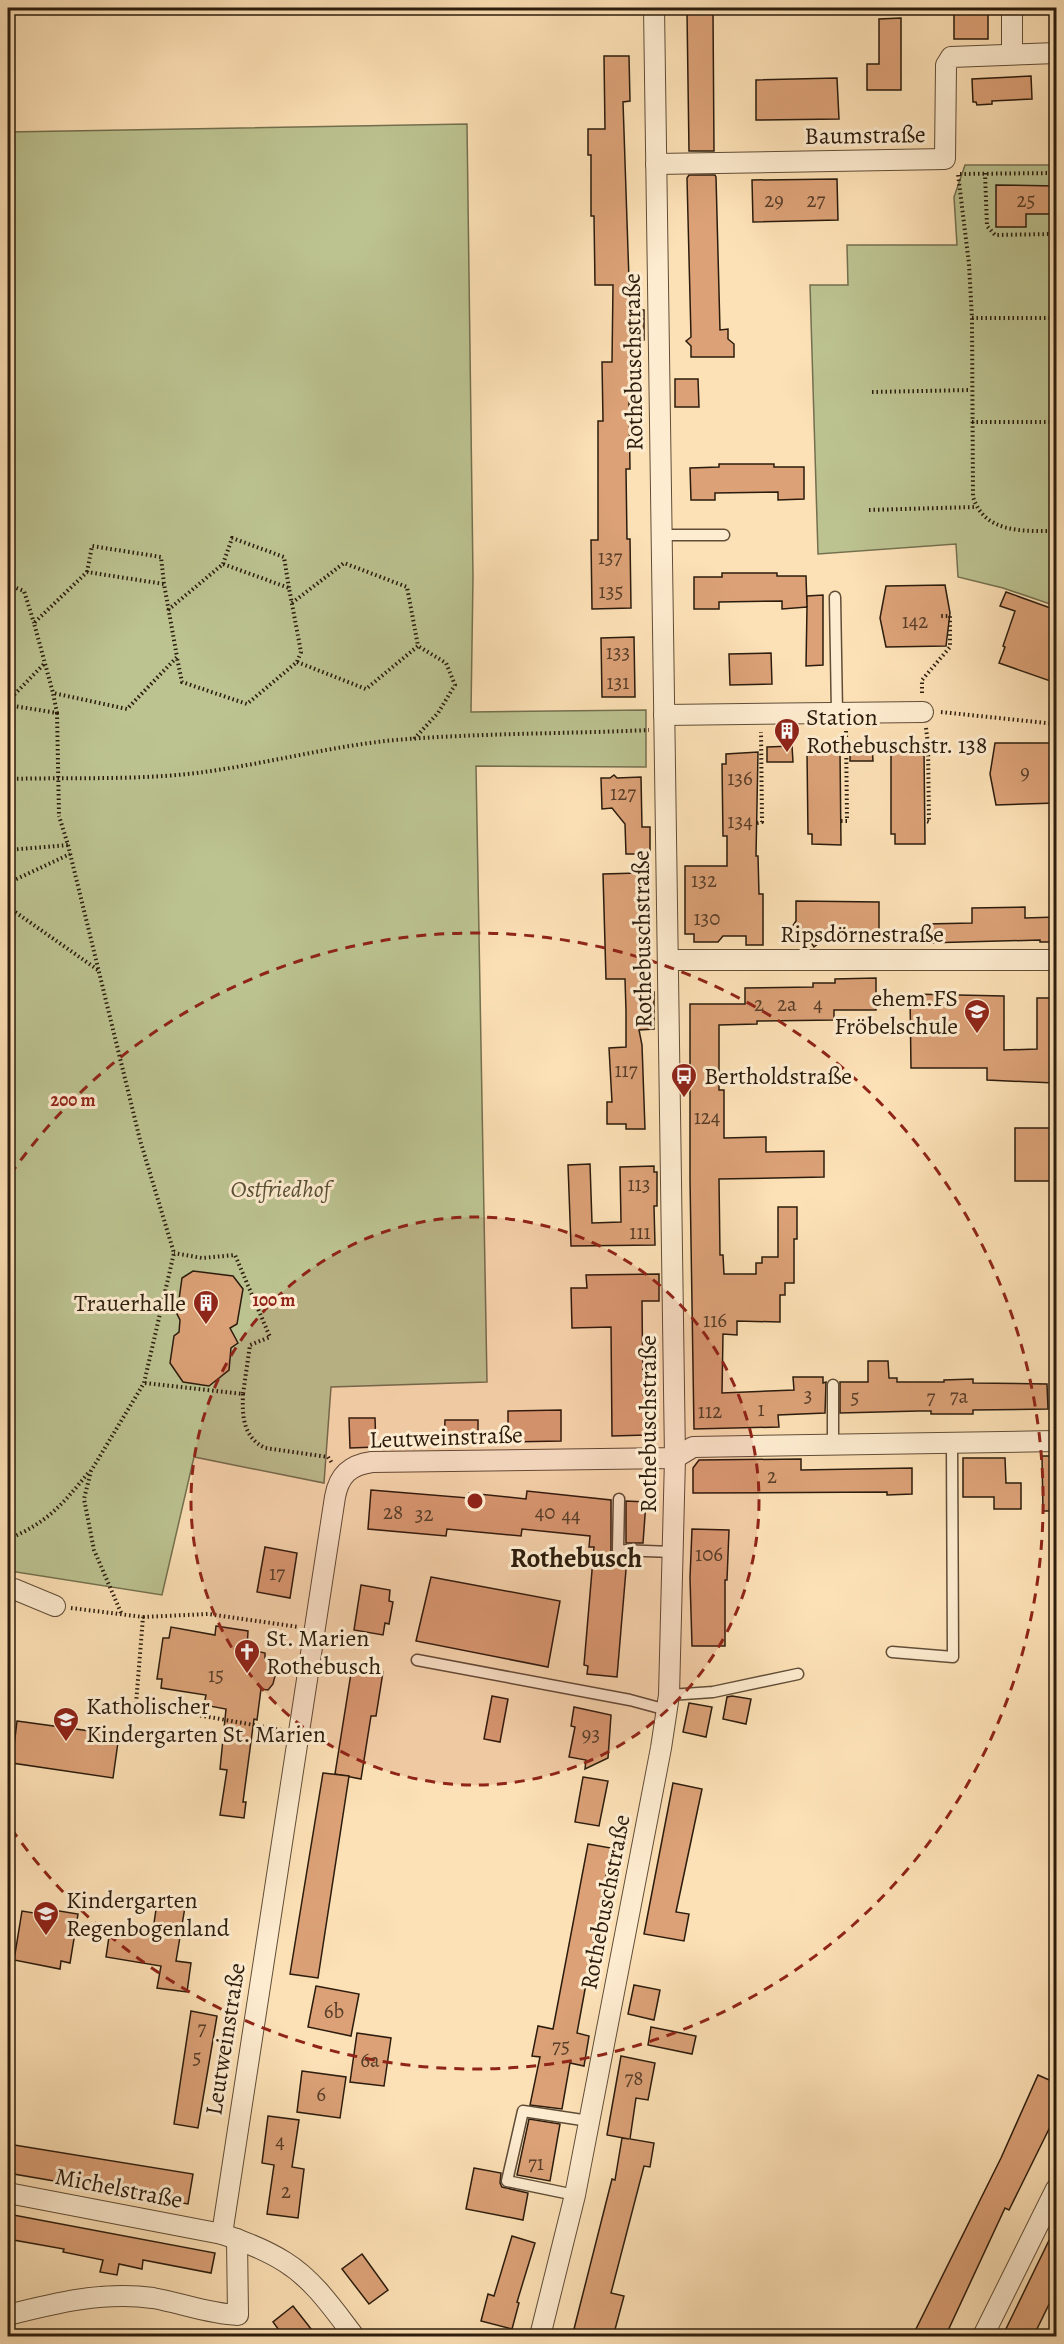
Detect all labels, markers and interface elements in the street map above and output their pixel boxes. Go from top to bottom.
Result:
street label: Baumstraße [804,118,926,152]
house number: 29 [764,186,784,214]
house number: 27 [807,186,826,214]
house number: 25 [1016,186,1036,214]
street label: Rothebuschstraße [615,273,651,451]
house number: 137 [598,543,623,571]
house number: 135 [599,577,623,605]
house number: 142 [902,607,928,635]
house number: 133 [606,638,630,666]
house number: 131 [606,668,630,696]
place label: Station Rothebuschstr. 138 [806,701,987,761]
building icon: Station Rothebuschstr. 138 [772,716,802,754]
house number: 9 [1020,758,1030,786]
house number: 136 [727,764,753,792]
house number: 127 [610,779,636,807]
house number: 134 [727,807,753,835]
street label: Rothebuschstraße [624,850,660,1028]
house number: 132 [691,866,717,894]
house number: 130 [693,904,721,932]
street label: Ripsdörnestraße [780,918,944,950]
place label: ehem.FS Fröbelschule [834,982,958,1042]
house number: 2 [754,990,764,1018]
house number: 2a [777,990,797,1018]
house number: 4 [813,990,823,1018]
school or university icon: ehem.FS Fröbelschule [962,997,992,1035]
house number: 117 [614,1056,638,1084]
place label: Bertholdstraße [704,1060,852,1092]
bus stop icon: Bertholdstraße [669,1061,699,1099]
text: 200 m [50,1088,96,1112]
house number: 124 [694,1103,720,1131]
house number: 113 [627,1170,651,1198]
park label: Ostfriedhof [230,1173,334,1205]
house number: 111 [629,1218,651,1246]
place label: Trauerhalle [74,1287,186,1319]
building icon: Trauerhalle [191,1288,221,1326]
text: 100 m [253,1288,295,1312]
house number: 116 [703,1306,727,1334]
street label: Rothebuschstraße [632,1335,664,1513]
house number: 3 [804,1381,812,1409]
house number: 7a [950,1382,969,1410]
house number: 5 [850,1383,860,1411]
house number: 7 [927,1383,936,1411]
house number: 1 [757,1395,765,1423]
house number: 112 [698,1397,722,1425]
street label: Leutweinstraße [369,1418,523,1456]
house number: 2 [767,1462,777,1490]
centre of rings [465,1491,485,1511]
house number: 28 [383,1498,403,1526]
house number: 40 [535,1498,555,1526]
house number: 32 [415,1500,433,1528]
house number: 44 [561,1501,581,1529]
district label: Rothebusch [510,1540,642,1576]
house number: 106 [695,1540,723,1568]
house number: 17 [269,1559,285,1587]
place label: St. Marien Rothebusch [266,1622,381,1682]
church icon: St. Marien Rothebusch [232,1637,262,1675]
house number: 15 [208,1661,224,1689]
place label: Katholischer Kindergarten St. Marien [86,1690,326,1750]
school or university icon: Katholischer Kindergarten St. Marien [51,1705,81,1743]
house number: 93 [582,1720,600,1748]
street label: Rothebuschstraße [572,1812,638,1992]
place label: Kindergarten Regenbogenland [66,1884,230,1944]
school or university icon: Kindergarten Regenbogenland [31,1899,61,1937]
street label: Leutweinstraße [197,1961,253,2117]
house number: 6b [324,1997,344,2025]
house number: 7 [198,2014,207,2042]
house number: 75 [552,2032,570,2060]
house number: 5 [192,2043,202,2071]
house number: 6a [360,2046,380,2074]
house number: 78 [624,2064,644,2092]
house number: 6 [316,2080,326,2108]
house number: 4 [275,2127,285,2155]
house number: 71 [528,2149,544,2177]
street label: Michelstraße [53,2160,185,2216]
house number: 2 [281,2177,291,2205]

